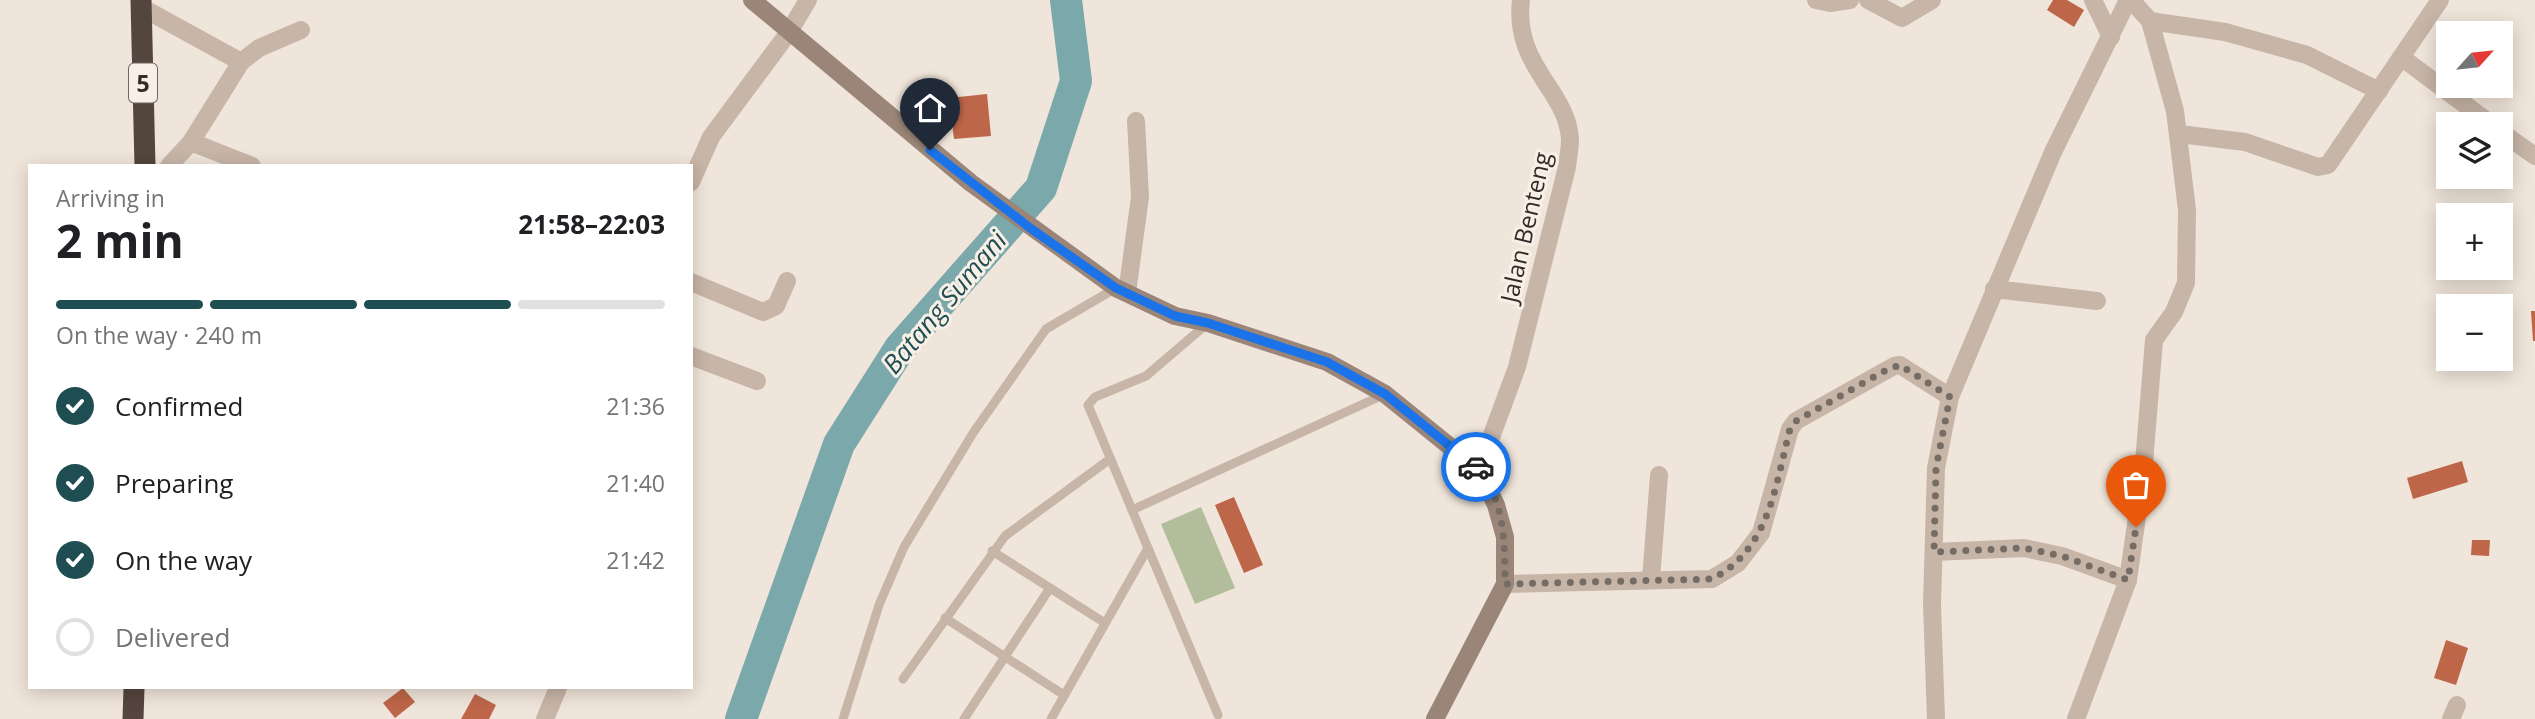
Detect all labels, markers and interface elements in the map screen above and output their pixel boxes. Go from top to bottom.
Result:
north arrow [2436,21,2513,98]
map controls [2436,21,2513,371]
road number: 5 [129,64,157,102]
pin [900,78,960,150]
icon: home [911,89,949,127]
button: layers [2436,112,2513,189]
street label: Jalan Benteng [1491,148,1558,307]
text: Arriving in [56,182,165,214]
button: + [2436,203,2513,280]
text: 21:58–22:03 [518,206,665,242]
text: 2 min [56,209,184,271]
water label: Batang Sumani [874,223,1015,381]
button: − [2436,294,2513,371]
text: On the way · 240 m [56,319,262,351]
icon: check [56,387,94,425]
text: Confirmed [115,388,243,424]
text: 21:36 [606,390,665,422]
courier [1441,432,1511,502]
icon: car [1457,448,1495,486]
pin [2106,455,2166,527]
icon: check [56,464,94,502]
text: Preparing [115,465,233,501]
icon: bag [2117,466,2155,504]
text: 21:40 [606,467,665,499]
icon: check [56,541,94,579]
text: On the way [115,542,252,578]
text: 21:42 [606,544,665,576]
text: Delivered [115,619,230,655]

